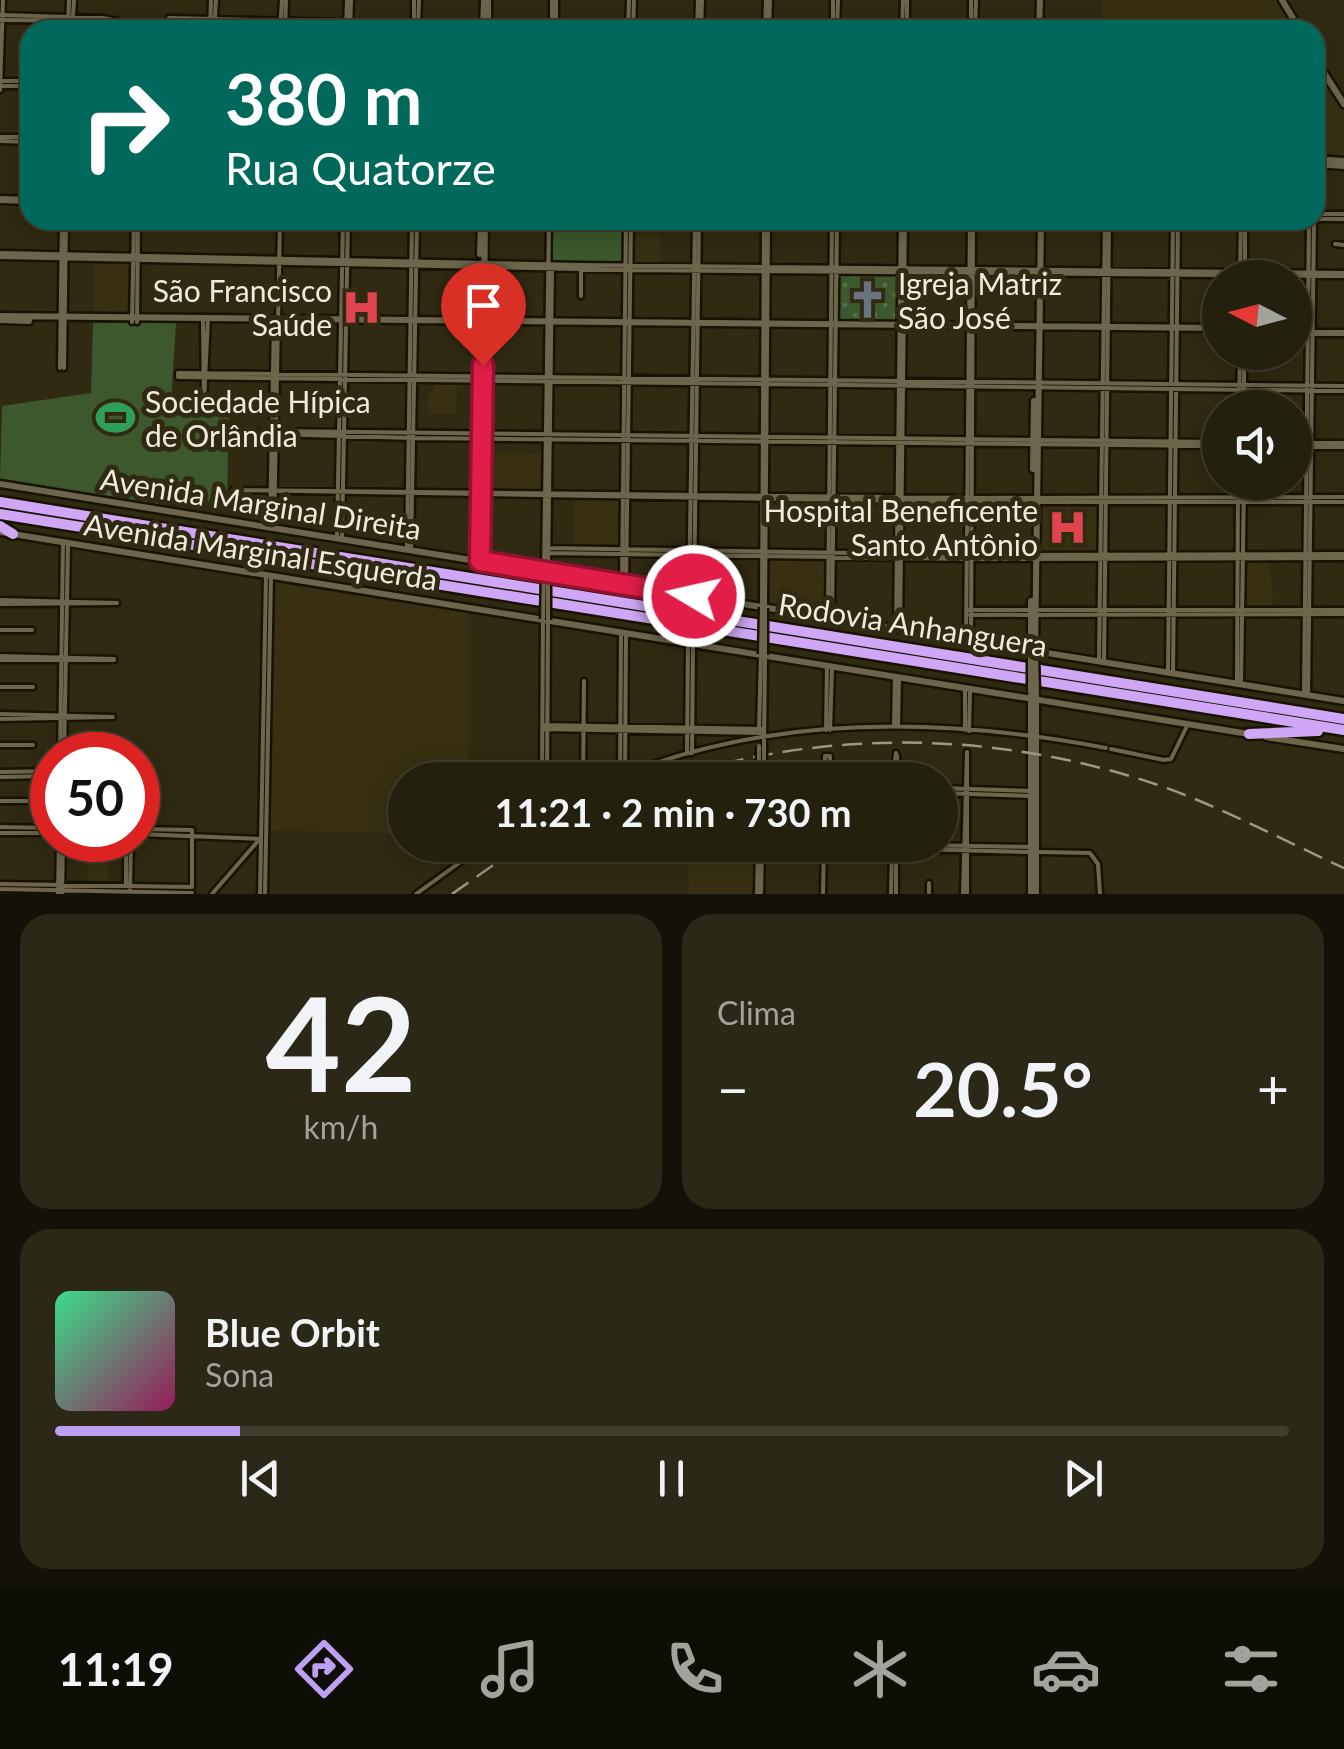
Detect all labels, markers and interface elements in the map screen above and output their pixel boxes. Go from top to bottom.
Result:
text: 380 m [225,56,422,140]
icon: right [60,60,190,190]
text: Rua Quatorze [225,141,496,195]
north arrow [1202,260,1312,370]
map controls [1202,260,1312,500]
pin [441,263,526,366]
place label: Igreja Matriz São José [898,265,1062,335]
place label: São Francisco Saúde [153,272,332,342]
icon: arrive [456,278,511,333]
church icon: Igreja Matriz São José [847,279,889,321]
hospital icon: São Francisco Saúde [341,286,383,328]
place label: Sociedade Hípica de Orlândia [145,383,371,453]
button: sound [1202,390,1312,500]
sports icon: Sociedade Hípica de Orlândia [94,397,136,439]
street label: Avenida Marginal Direita [98,460,424,546]
place label: Hospital Beneficente Santo Antônio [764,492,1038,562]
street label: Avenida Marginal Esquerda [82,505,440,597]
hospital icon: Hospital Beneficente Santo Antônio [1047,506,1089,548]
position arrow [642,544,746,648]
street label: Rodovia Anhanguera [776,585,1050,663]
speed limit sign: 50 [30,732,160,862]
text: 11:21 · 2 min · 730 m [494,789,852,835]
text: 42 [266,964,416,1120]
text: Clima [717,993,796,1032]
text: 20.5° [913,1043,1093,1133]
text: − [717,1055,749,1121]
text: + [1257,1055,1289,1121]
text: km/h [304,1107,378,1146]
text: Blue Orbit [205,1309,380,1355]
text: Sona [205,1355,274,1394]
icon: previous [233,1451,288,1506]
icon: pause [644,1451,699,1506]
icon: next [1056,1451,1111,1506]
icon: directions [289,1634,359,1704]
icon: music [475,1634,545,1704]
icon: phone [660,1634,730,1704]
icon: climate [845,1634,915,1704]
icon: car [1031,1634,1101,1704]
icon: filters [1216,1634,1286,1704]
text: 11:19 [58,1642,174,1696]

